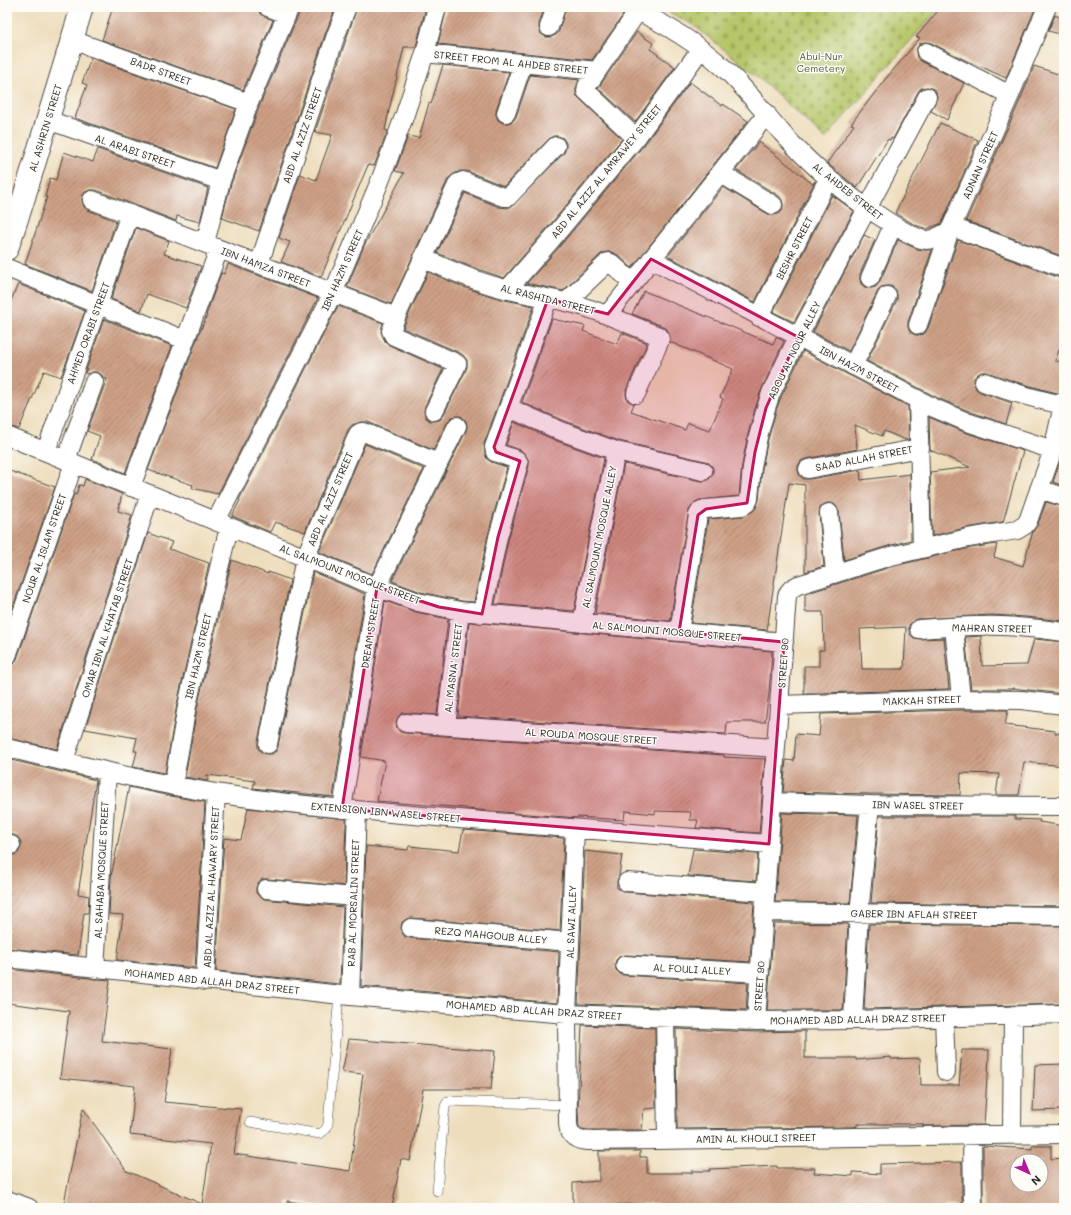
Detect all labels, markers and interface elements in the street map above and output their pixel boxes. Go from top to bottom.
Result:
street label: STREET FROM AL AHDEB STREET [433,47,589,77]
park label: Abul-Nur Cemetery [797,49,845,75]
street label: BADR STREET [128,53,194,89]
street label: AL ASHRIN STREET [25,82,65,174]
street label: ABD AL AZIZ STREET [279,84,325,185]
street label: ABD AL AZIZ AL AMRAWEY STREET [547,101,665,241]
street label: ADNAN STREET [959,128,1001,201]
street label: AL ARABI STREET [93,131,177,171]
street label: AL AHDEB STREET [810,159,887,223]
street label: BESHR STREET [772,214,816,282]
street label: IBN HAZM STREET [318,227,366,313]
street label: IBN HAMZA STREET [219,243,313,291]
street label: AHMED ORABI STREET [63,280,113,386]
street label: AL RASHIDA STREET [499,280,597,318]
street label: ABOU AL NOUR ALLEY [764,299,824,401]
street label: IBN HAZM STREET [817,342,901,396]
street label: SAAD ALLAH STREET [814,442,914,474]
street label: ABD AL AZIZ STREET [304,449,356,548]
street label: AL SALMOUNI MOSQUE ALLEY [578,464,620,610]
street label: NOUR AL ISLAM STREET [19,491,69,605]
street label: AL SALMOUNI MOSQUE STREET [277,541,423,608]
street label: OMAR IBN AL KHATAB STREET [78,556,136,699]
street label: DREAM STREET [357,596,383,670]
street label: IBN HAZM STREET [181,611,215,700]
street label: AL SALMOUNI MOSQUE STREET [592,617,743,645]
street label: MAHRAN STREET [952,620,1033,636]
street label: AL MASNA' STREET [441,622,465,714]
street label: STREET 90 [774,638,792,688]
street label: MAKKAH STREET [882,692,962,708]
street label: AL ROUDA MOSQUE STREET [524,724,658,748]
street label: IBN WASEL STREET [872,797,964,813]
street label: EXTENSION IBN WASEL STREET [310,798,462,826]
street label: AL SAHABA MOSQUE STREET [90,800,112,939]
street label: ABD AL AZIZ AL HAWARY STREET [200,805,222,968]
street label: RAB AL MORSALIN STREET [344,838,362,967]
street label: AL SAWI ALLEY [563,885,579,959]
street label: GABER IBN AFLAH STREET [851,906,978,922]
street label: REZQ MAHGOUB ALLEY [434,923,548,947]
street label: AL FOULI ALLEY [653,960,731,978]
street label: STREET 90 [750,961,768,1011]
street label: MOHAMED ABD ALLAH DRAZ STREET [124,965,301,997]
street label: MOHAMED ABD ALLAH DRAZ STREET [446,997,623,1023]
street label: MOHAMED ABD ALLAH DRAZ STREET [770,1010,947,1028]
street label: AMIN AL KHOULI STREET [696,1130,817,1146]
north arrow [1009,1153,1049,1193]
text: N [1028,1172,1045,1189]

